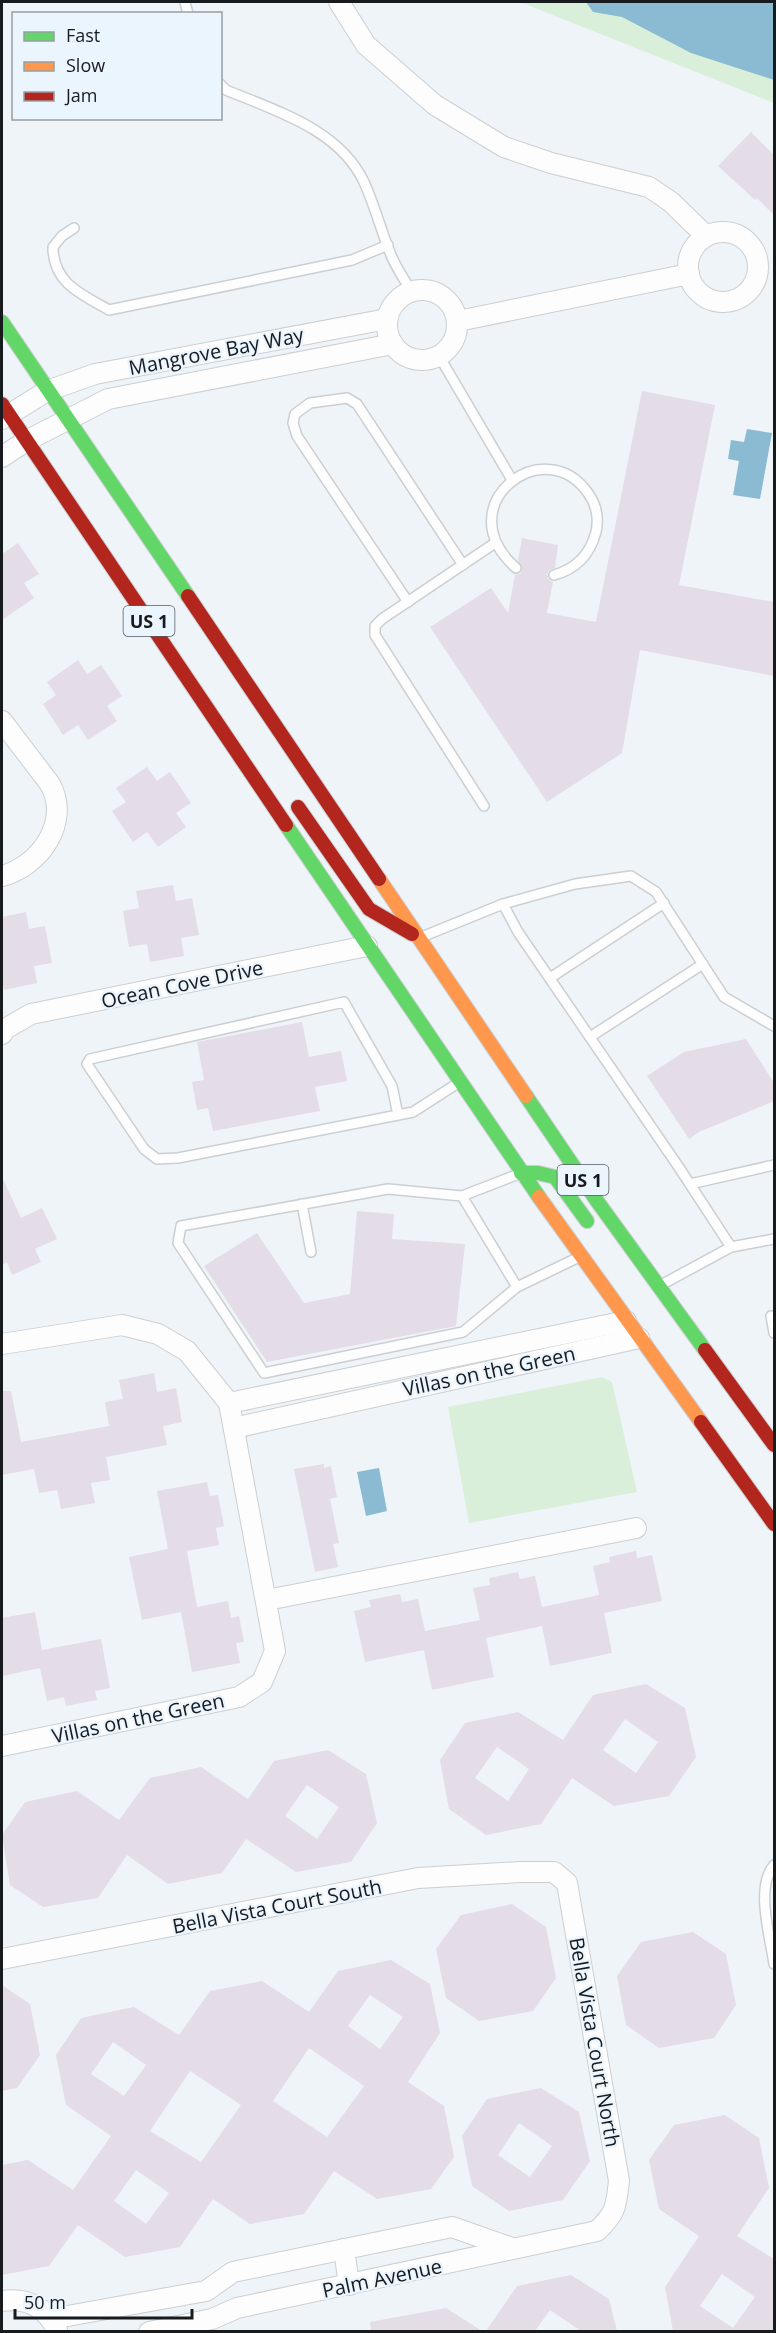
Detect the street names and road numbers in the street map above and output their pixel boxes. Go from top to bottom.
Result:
street label: Mangrove Bay Way [126,321,307,381]
road number: US 1 [124,606,174,636]
street label: Ocean Cove Drive [99,954,265,1014]
road number: US 1 [558,1165,608,1195]
street label: Villas on the Green [400,1340,578,1402]
street label: Villas on the Green [49,1687,227,1749]
street label: Bella Vista Court South [170,1872,384,1940]
street label: Bella Vista Court North [563,1935,627,2149]
street label: Palm Avenue [320,2252,444,2304]

